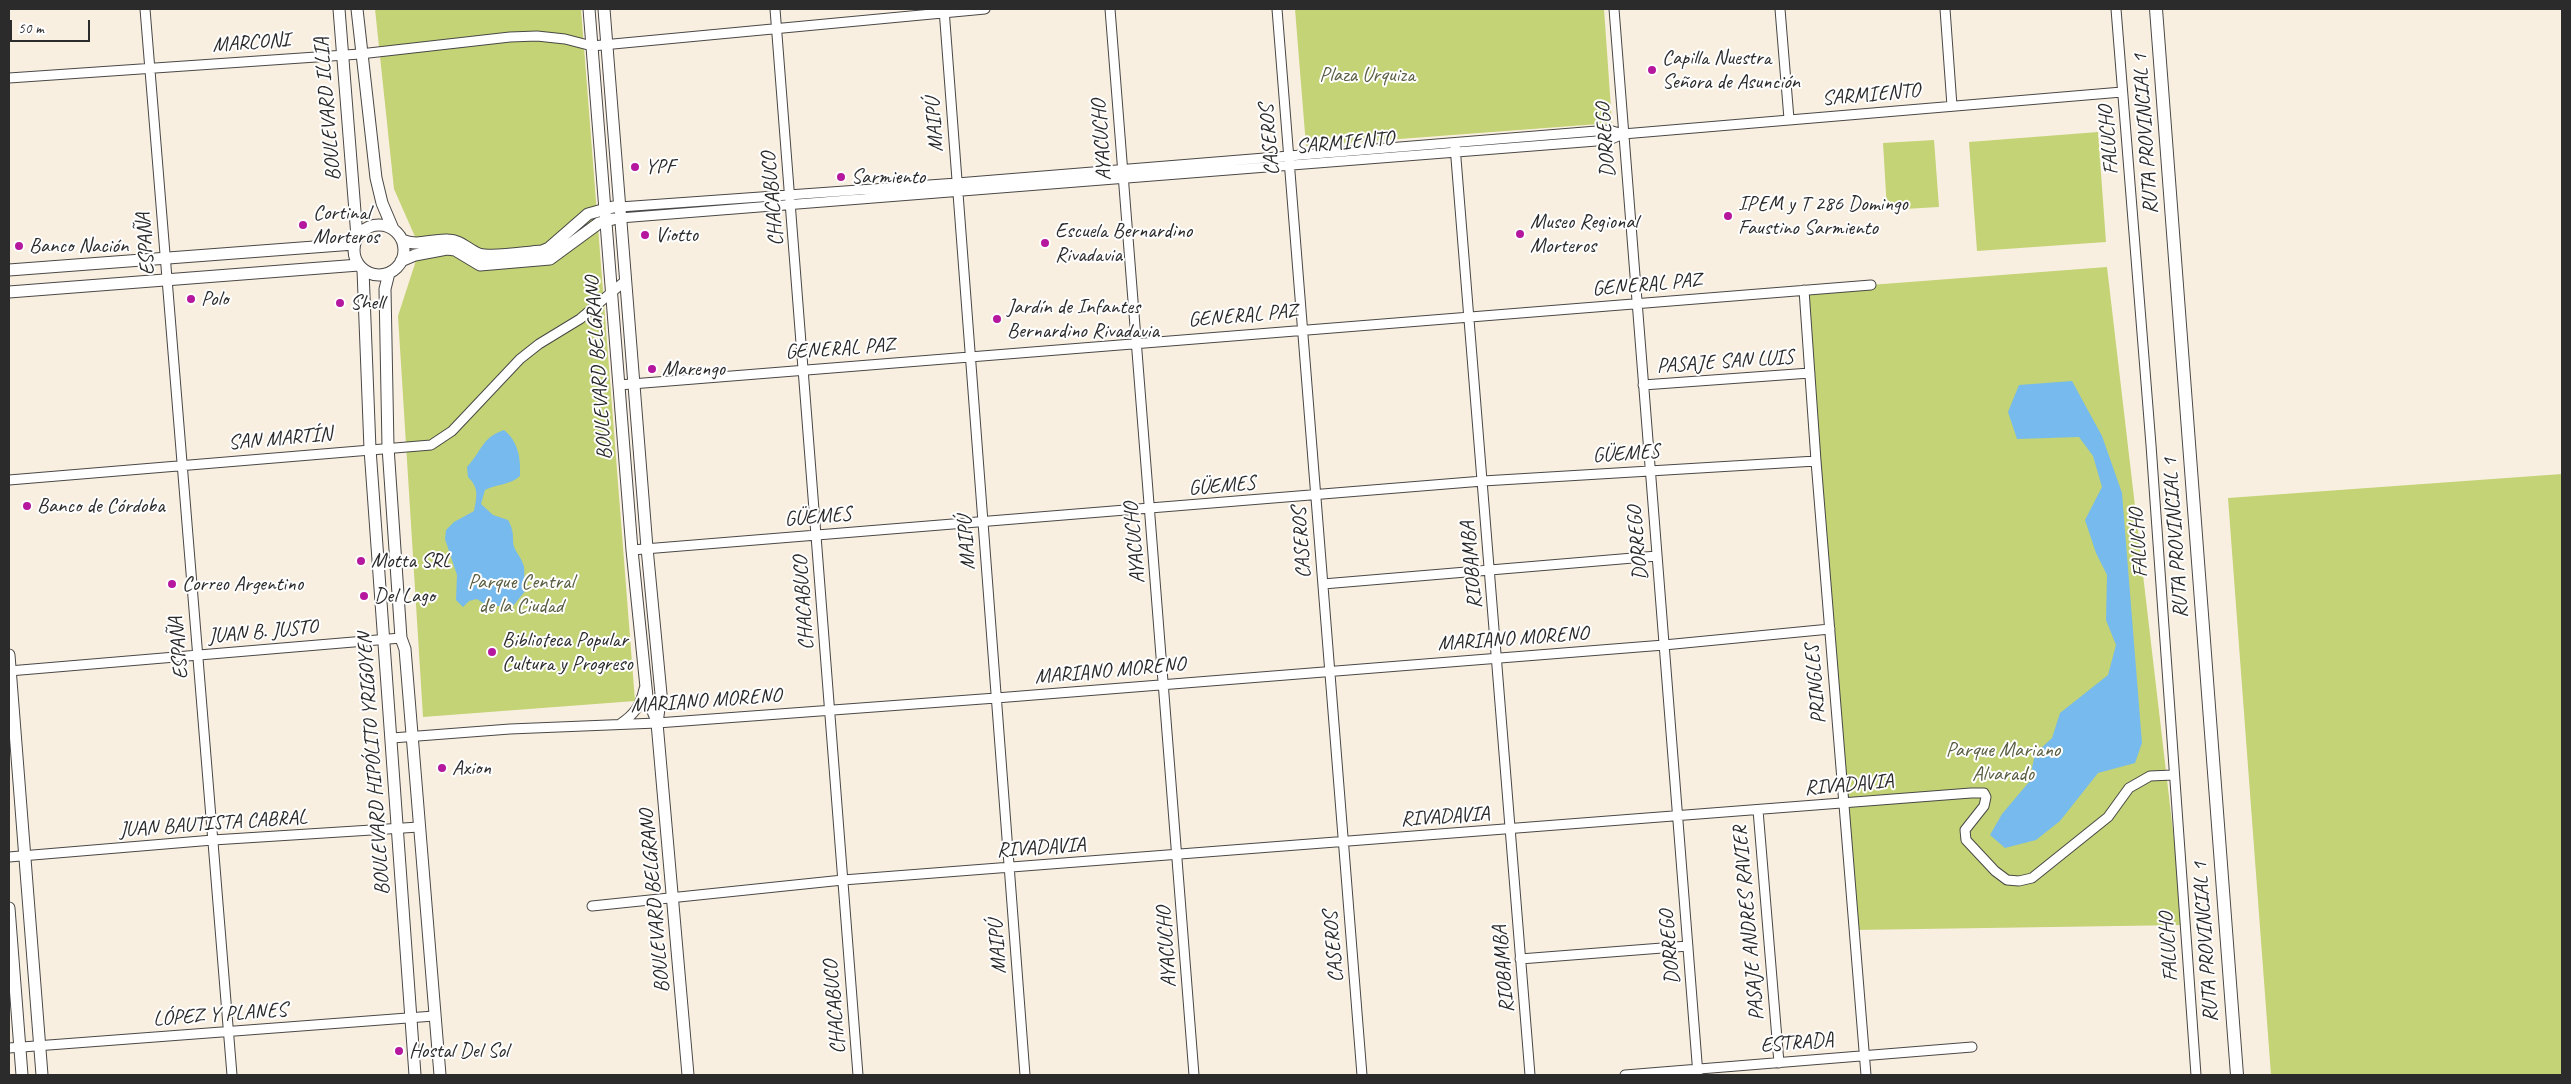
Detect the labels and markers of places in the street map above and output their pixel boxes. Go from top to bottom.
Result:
place label: Capilla Nuestra Señora de Asunción [1662,45,1800,95]
marker: Capilla Nuestra Señora de Asunción [1646,64,1658,76]
place label: YPF [645,154,675,180]
marker: YPF [629,161,641,173]
place label: Sarmiento [851,164,925,190]
marker: Sarmiento [835,171,847,183]
place label: IPEM y T 286 Domingo Faustino Sarmiento [1738,191,1908,241]
place label: Cortinal Morteros [313,200,379,250]
place label: Museo Regional Morteros [1530,209,1638,259]
marker: IPEM y T 286 Domingo Faustino Sarmiento [1722,210,1734,222]
place label: Escuela Bernardino Rivadavia [1055,218,1192,268]
marker: Cortinal Morteros [297,219,309,231]
place label: Viotto [655,222,698,248]
marker: Museo Regional Morteros [1514,228,1526,240]
marker: Viotto [639,229,651,241]
place label: Banco Nación [29,233,128,259]
marker: Escuela Bernardino Rivadavia [1039,237,1051,249]
marker: Banco Nación [13,240,25,252]
place label: Polo [201,286,228,312]
place label: Shell [350,290,384,316]
marker: Polo [185,293,197,305]
place label: Jardín de Infantes Bernardino Rivadavia [1007,294,1159,344]
marker: Shell [334,297,346,309]
marker: Jardín de Infantes Bernardino Rivadavia [991,313,1003,325]
place label: Marengo [662,356,725,382]
marker: Marengo [646,363,658,375]
place label: Banco de Córdoba [37,493,165,519]
marker: Banco de Córdoba [21,500,33,512]
place label: Motta SRL [371,548,451,574]
marker: Motta SRL [355,555,367,567]
place label: Correo Argentino [182,571,303,597]
marker: Correo Argentino [166,578,178,590]
place label: Del Lago [374,583,435,609]
marker: Del Lago [358,590,370,602]
place label: Biblioteca Popular Cultura y Progreso [502,627,633,677]
marker: Biblioteca Popular Cultura y Progreso [486,646,498,658]
place label: Axion [452,755,491,781]
marker: Axion [436,762,448,774]
place label: Hostal Del Sol [409,1038,508,1064]
marker: Hostal Del Sol [393,1045,405,1057]

